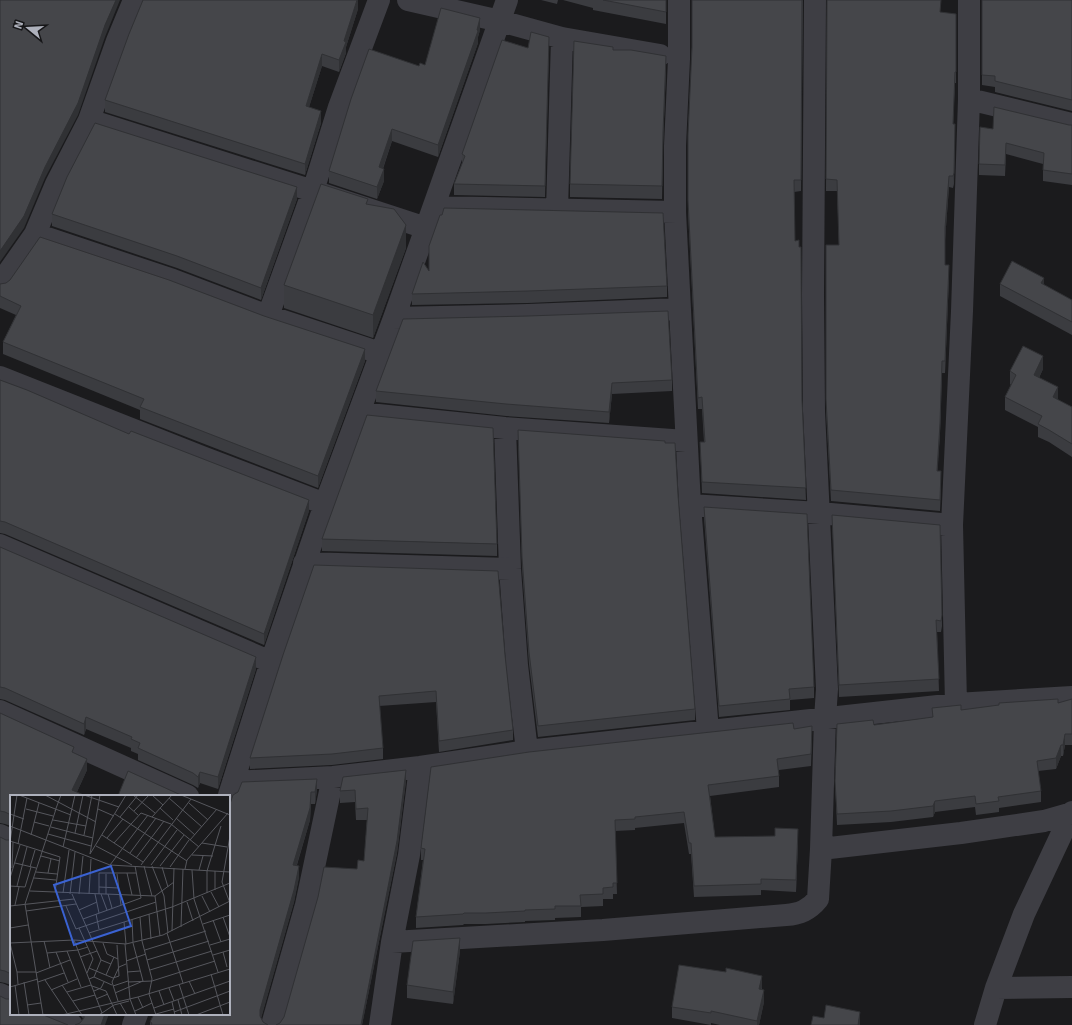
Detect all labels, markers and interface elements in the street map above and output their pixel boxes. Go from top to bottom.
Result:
north arrow [8,8,48,48]
text: N [12,19,26,31]
inset map [10,795,230,1015]

